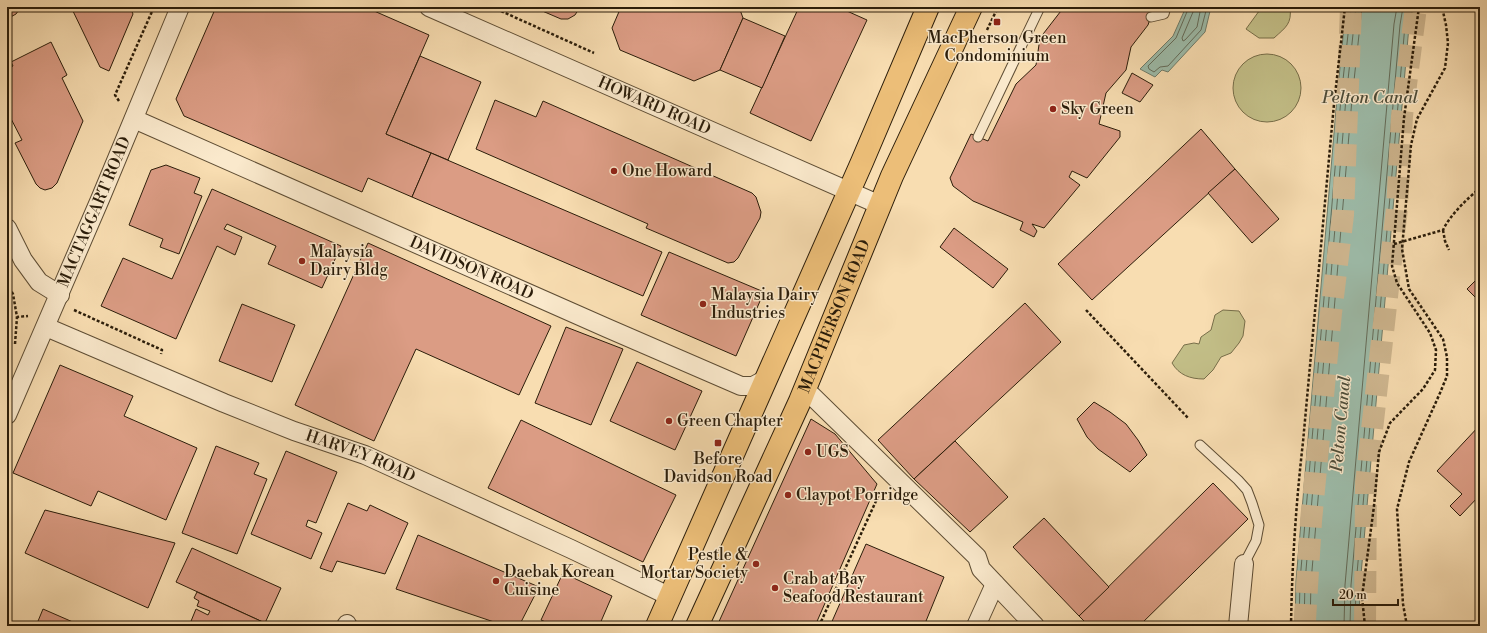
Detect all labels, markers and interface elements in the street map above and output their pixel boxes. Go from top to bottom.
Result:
marker: MacPherson Green Condominium [992,17,1002,27]
place label: MacPherson Green Condominium [928,28,1067,66]
street label: HOWARD ROAD [595,72,714,139]
water label: Pelton Canal [1321,87,1419,109]
place label: Sky Green [1061,99,1134,119]
marker: Sky Green [1048,104,1058,114]
street label: MACTAGGART ROAD [53,134,135,290]
place label: One Howard [622,161,712,181]
marker: One Howard [609,166,619,176]
street label: DAVIDSON ROAD [406,232,537,304]
street label: MACPHERSON ROAD [794,237,875,396]
place label: Malaysia Dairy Bldg [310,242,388,280]
marker: Malaysia Dairy Bldg [297,256,307,266]
place label: Malaysia Dairy Industries [711,285,819,323]
marker: Malaysia Dairy Industries [698,299,708,309]
water label: Pelton Canal [1326,375,1356,474]
place label: Green Chapter [677,411,783,431]
marker: Green Chapter [664,416,674,426]
street label: HARVEY ROAD [303,426,419,487]
marker: Before Davidson Road [713,438,723,448]
place label: UGS [816,442,849,462]
marker: UGS [803,447,813,457]
place label: Before Davidson Road [664,449,772,487]
place label: Claypot Porridge [796,485,918,505]
marker: Claypot Porridge [783,490,793,500]
place label: Pestle & Mortar Society [640,545,748,583]
marker: Pestle & Mortar Society [751,559,761,569]
place label: Daebak Korean Cuisine [504,562,615,600]
place label: Crab at Bay Seafood Restaurant [783,569,924,607]
marker: Daebak Korean Cuisine [491,576,501,586]
scale bar [1333,581,1398,607]
marker: Crab at Bay Seafood Restaurant [770,583,780,593]
text: 20 m [1339,588,1367,603]

